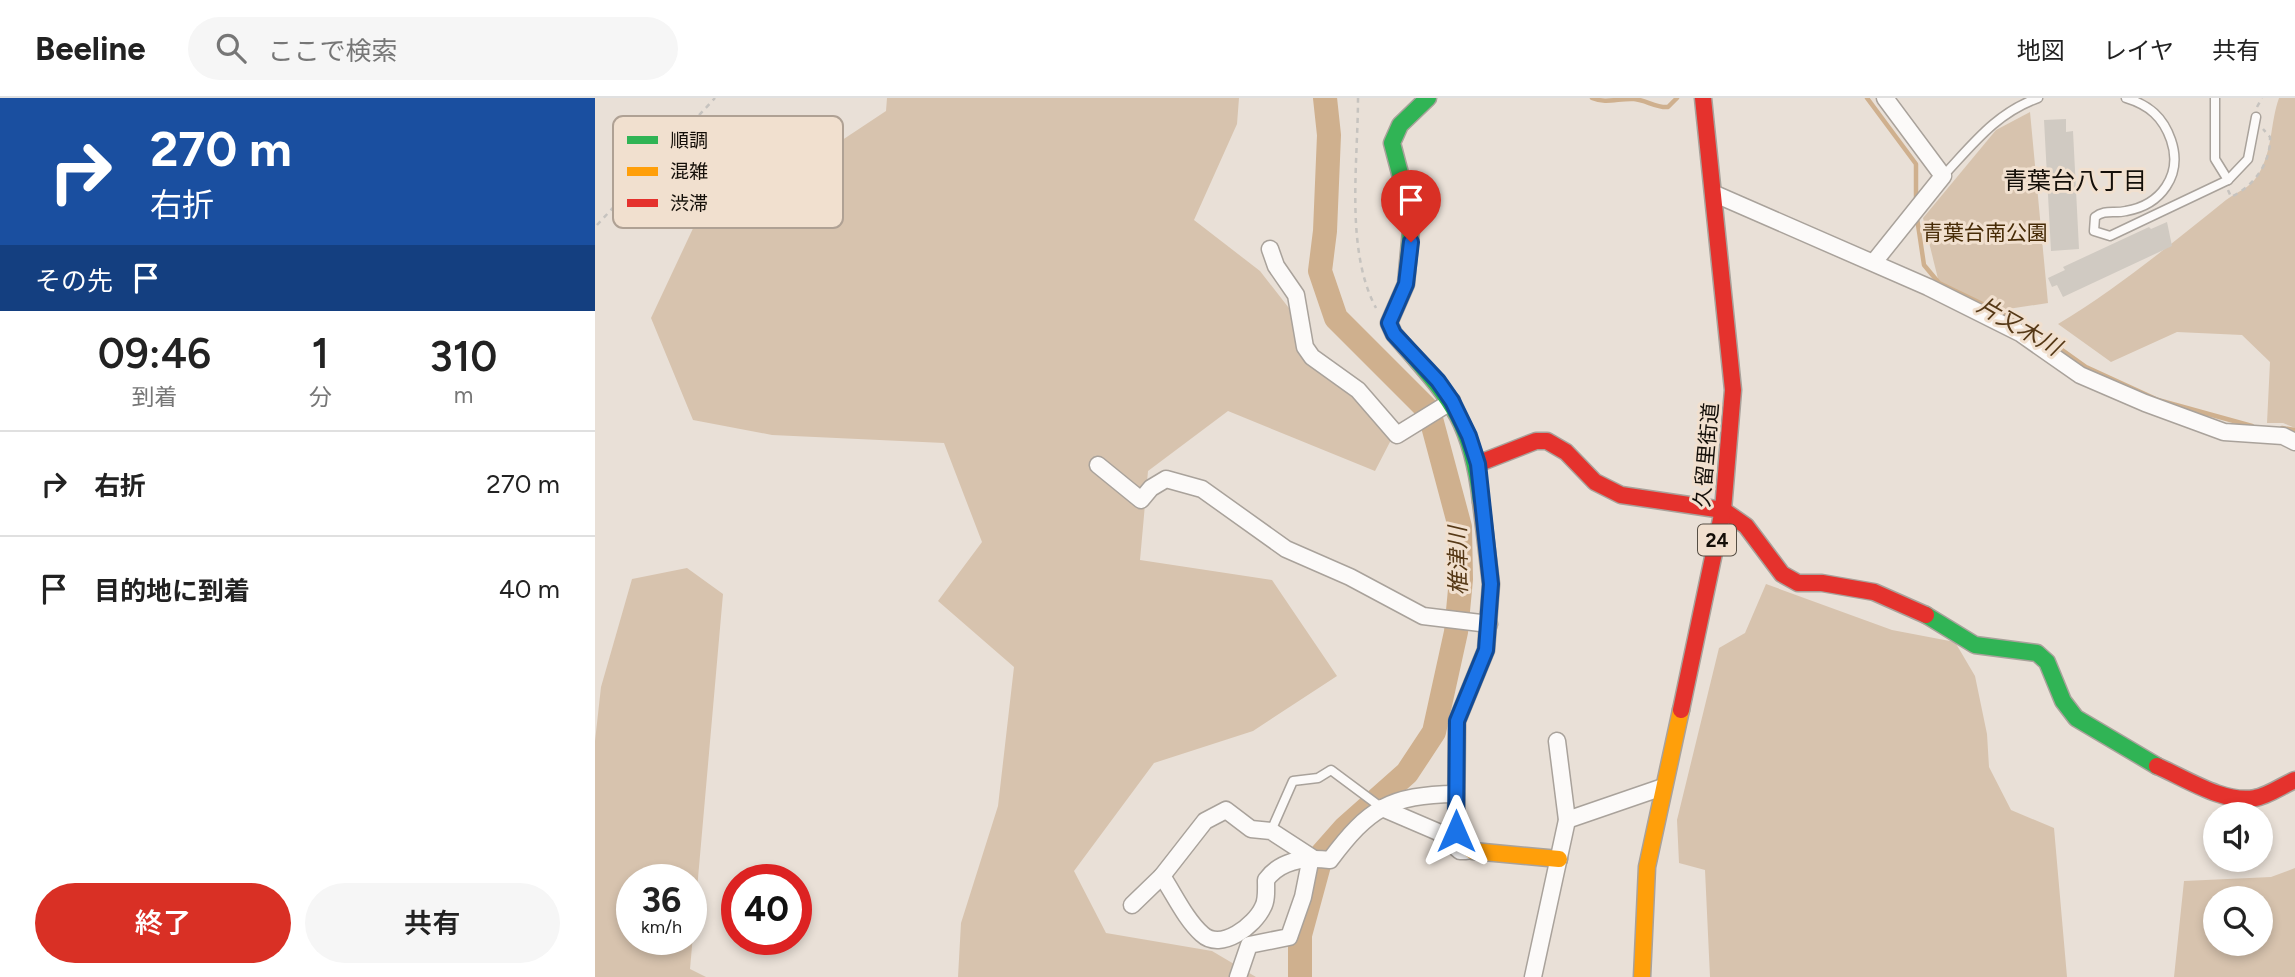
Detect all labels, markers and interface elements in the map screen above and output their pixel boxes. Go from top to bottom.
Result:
search box [188,17,678,80]
text: Beeline [35,29,146,68]
icon: search [212,29,250,67]
text: ここで検索 [268,35,398,67]
text: 地図 [2017,36,2065,65]
text: レイヤ [2103,36,2174,65]
text: 共有 [2212,36,2260,65]
legend [613,116,843,228]
text: 270 m [150,119,292,178]
icon: right [35,126,126,217]
text: 順調 [670,129,708,152]
text: 混雑 [670,160,708,183]
district label: 青葉台八丁目 [2003,166,2147,195]
pin [1381,170,1441,242]
icon: arrive [1392,181,1430,219]
text: 右折 [150,186,214,224]
text: 渋滞 [670,192,708,215]
park label: 青葉台南公園 [1922,220,2048,245]
icon: arrive [127,259,165,297]
text: その先 [35,265,113,297]
water label: 片又木川 [1972,291,2068,363]
text: 09:46 [98,328,211,379]
text: 1 [312,328,329,379]
text: 310 [430,331,497,382]
text: m [454,381,473,409]
text: 到着 [131,383,177,411]
text: 分 [309,383,332,411]
street label: 久留里街道 [1689,402,1723,508]
icon: right [35,465,73,503]
text: 270 m [486,468,560,500]
text: 右折 [94,470,146,502]
water label: 椎津川 [1443,523,1473,596]
road number: 24 [1698,524,1736,556]
icon: arrive [35,570,73,608]
text: 40 m [499,573,560,605]
text: 目的地に到着 [94,575,250,607]
position arrow [1419,794,1493,868]
map controls [2203,802,2273,956]
button: sound [2203,802,2273,872]
speed limit sign: 40 [721,864,812,955]
text: 36 [642,879,681,921]
button: 終了 [35,883,291,963]
button: 共有 [305,883,560,963]
button: search [2203,886,2273,956]
text: km/h [641,916,682,938]

